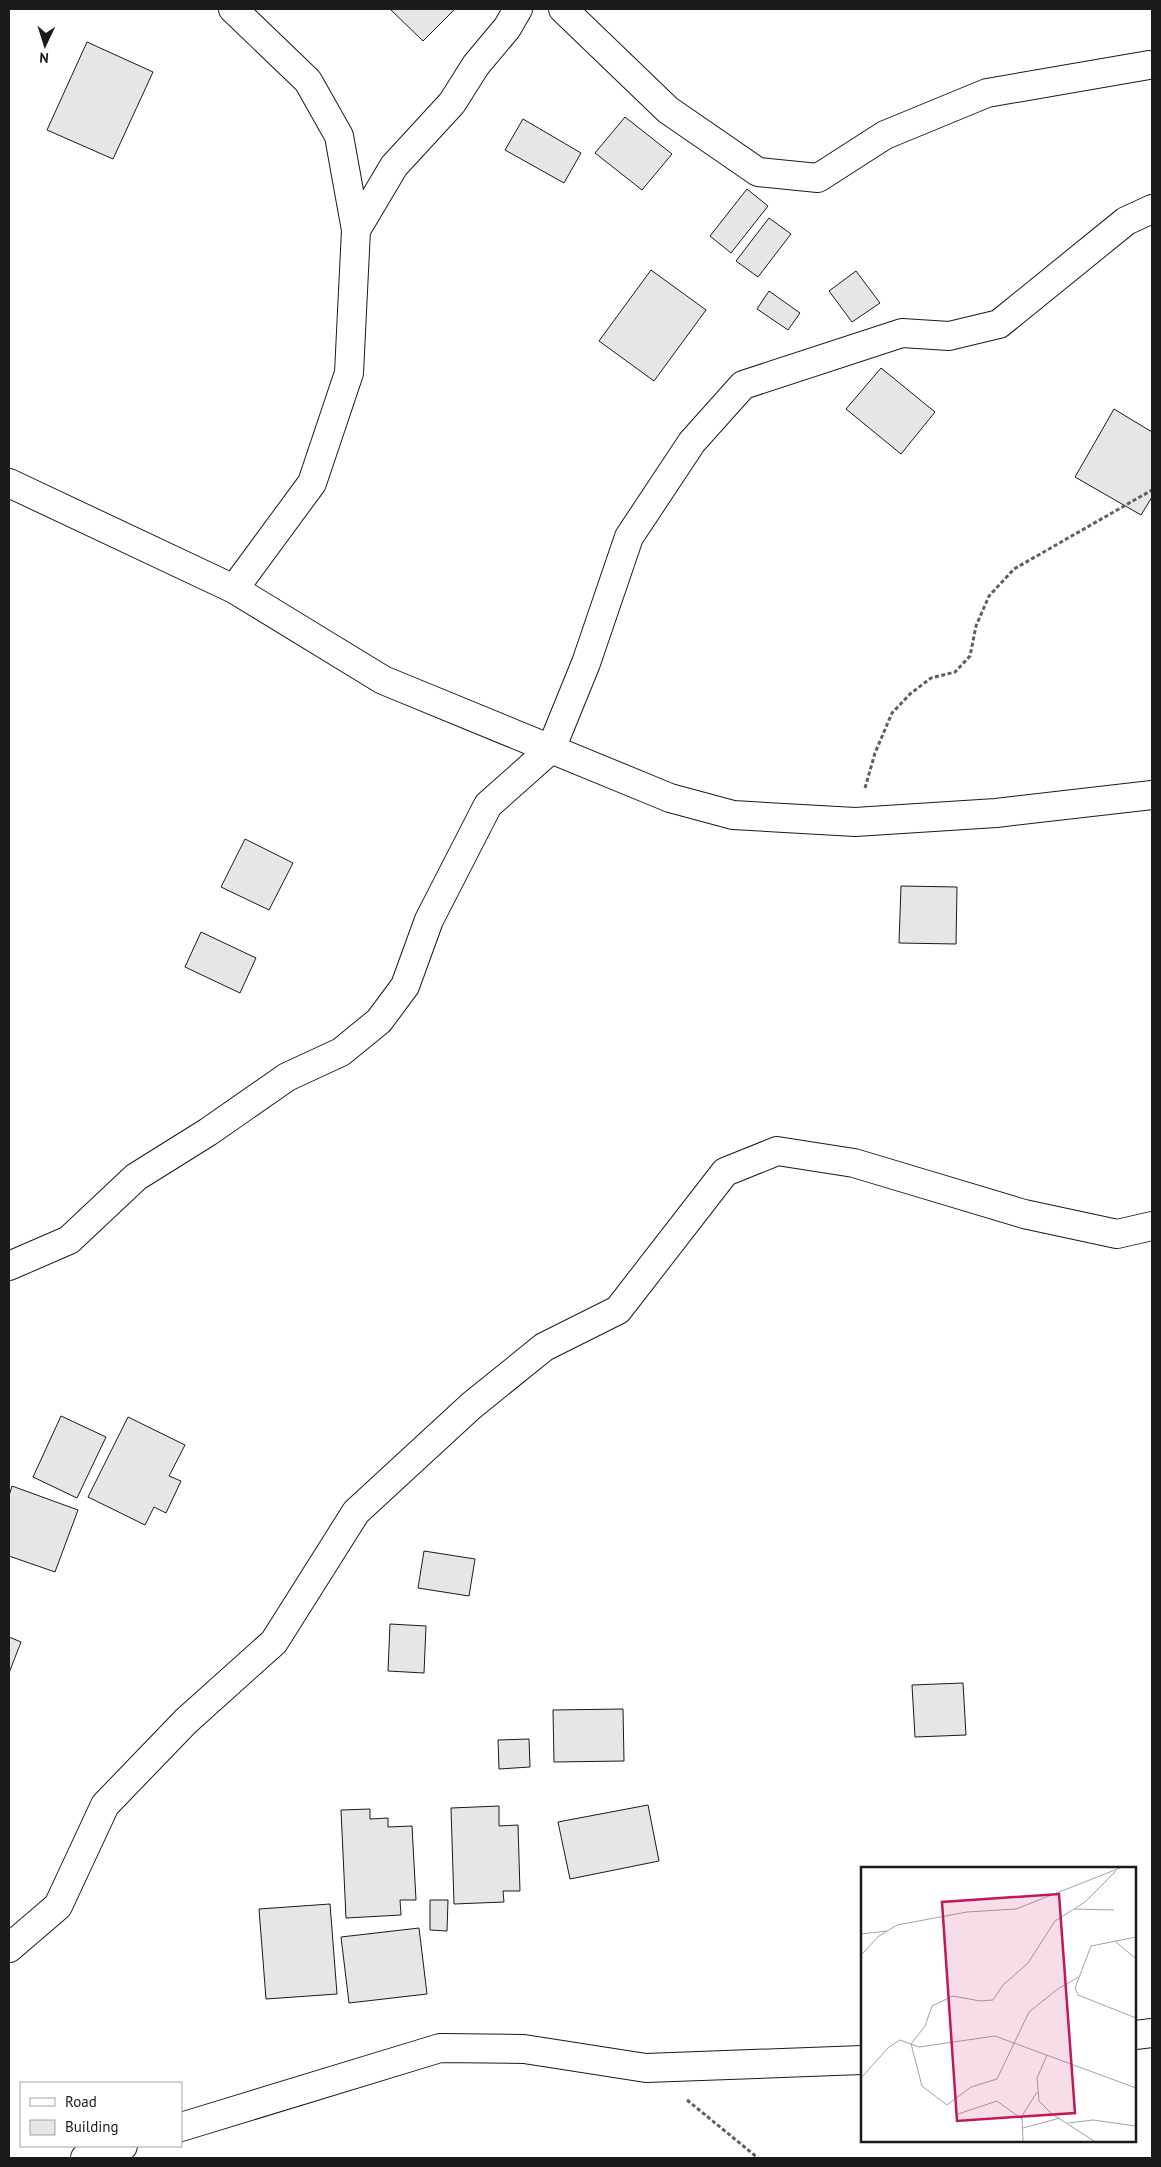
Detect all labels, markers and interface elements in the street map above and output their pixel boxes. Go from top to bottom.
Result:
north arrow [20,20,70,70]
text: N [39,49,49,67]
inset map [861,1867,1136,2142]
legend [20,2082,182,2147]
text: Road [65,2092,97,2111]
text: Building [65,2117,119,2136]

